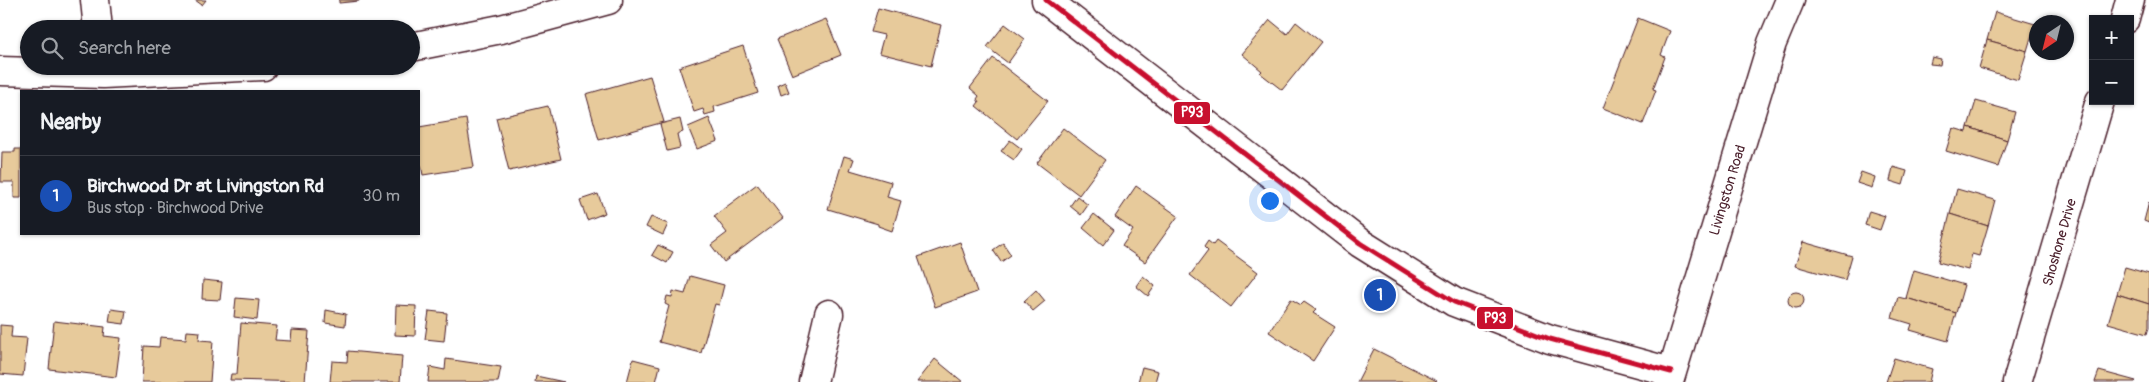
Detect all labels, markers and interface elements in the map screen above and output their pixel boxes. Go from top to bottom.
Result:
north arrow [2029,15,2074,60]
map controls [2089,15,2134,105]
button: + [2089,15,2134,60]
search box [20,20,420,75]
icon: search [38,34,66,62]
text: Search here [78,36,171,60]
button: − [2089,60,2134,105]
line badge: P93 [1173,101,1211,125]
text: P93 [1181,104,1204,121]
text: Nearby [40,109,101,136]
street label: Livingston Road [1706,143,1749,237]
text: Birchwood Dr at Livingston Rd [87,174,324,198]
text: 1 [53,186,59,206]
text: 30 m [362,186,400,206]
your location [1257,188,1283,214]
street label: Shoshone Drive [2039,196,2080,288]
text: Bus stop · Birchwood Drive [87,198,263,218]
pin: 1 [1364,276,1396,314]
line badge: P93 [1476,306,1514,330]
text: P93 [1484,310,1507,327]

